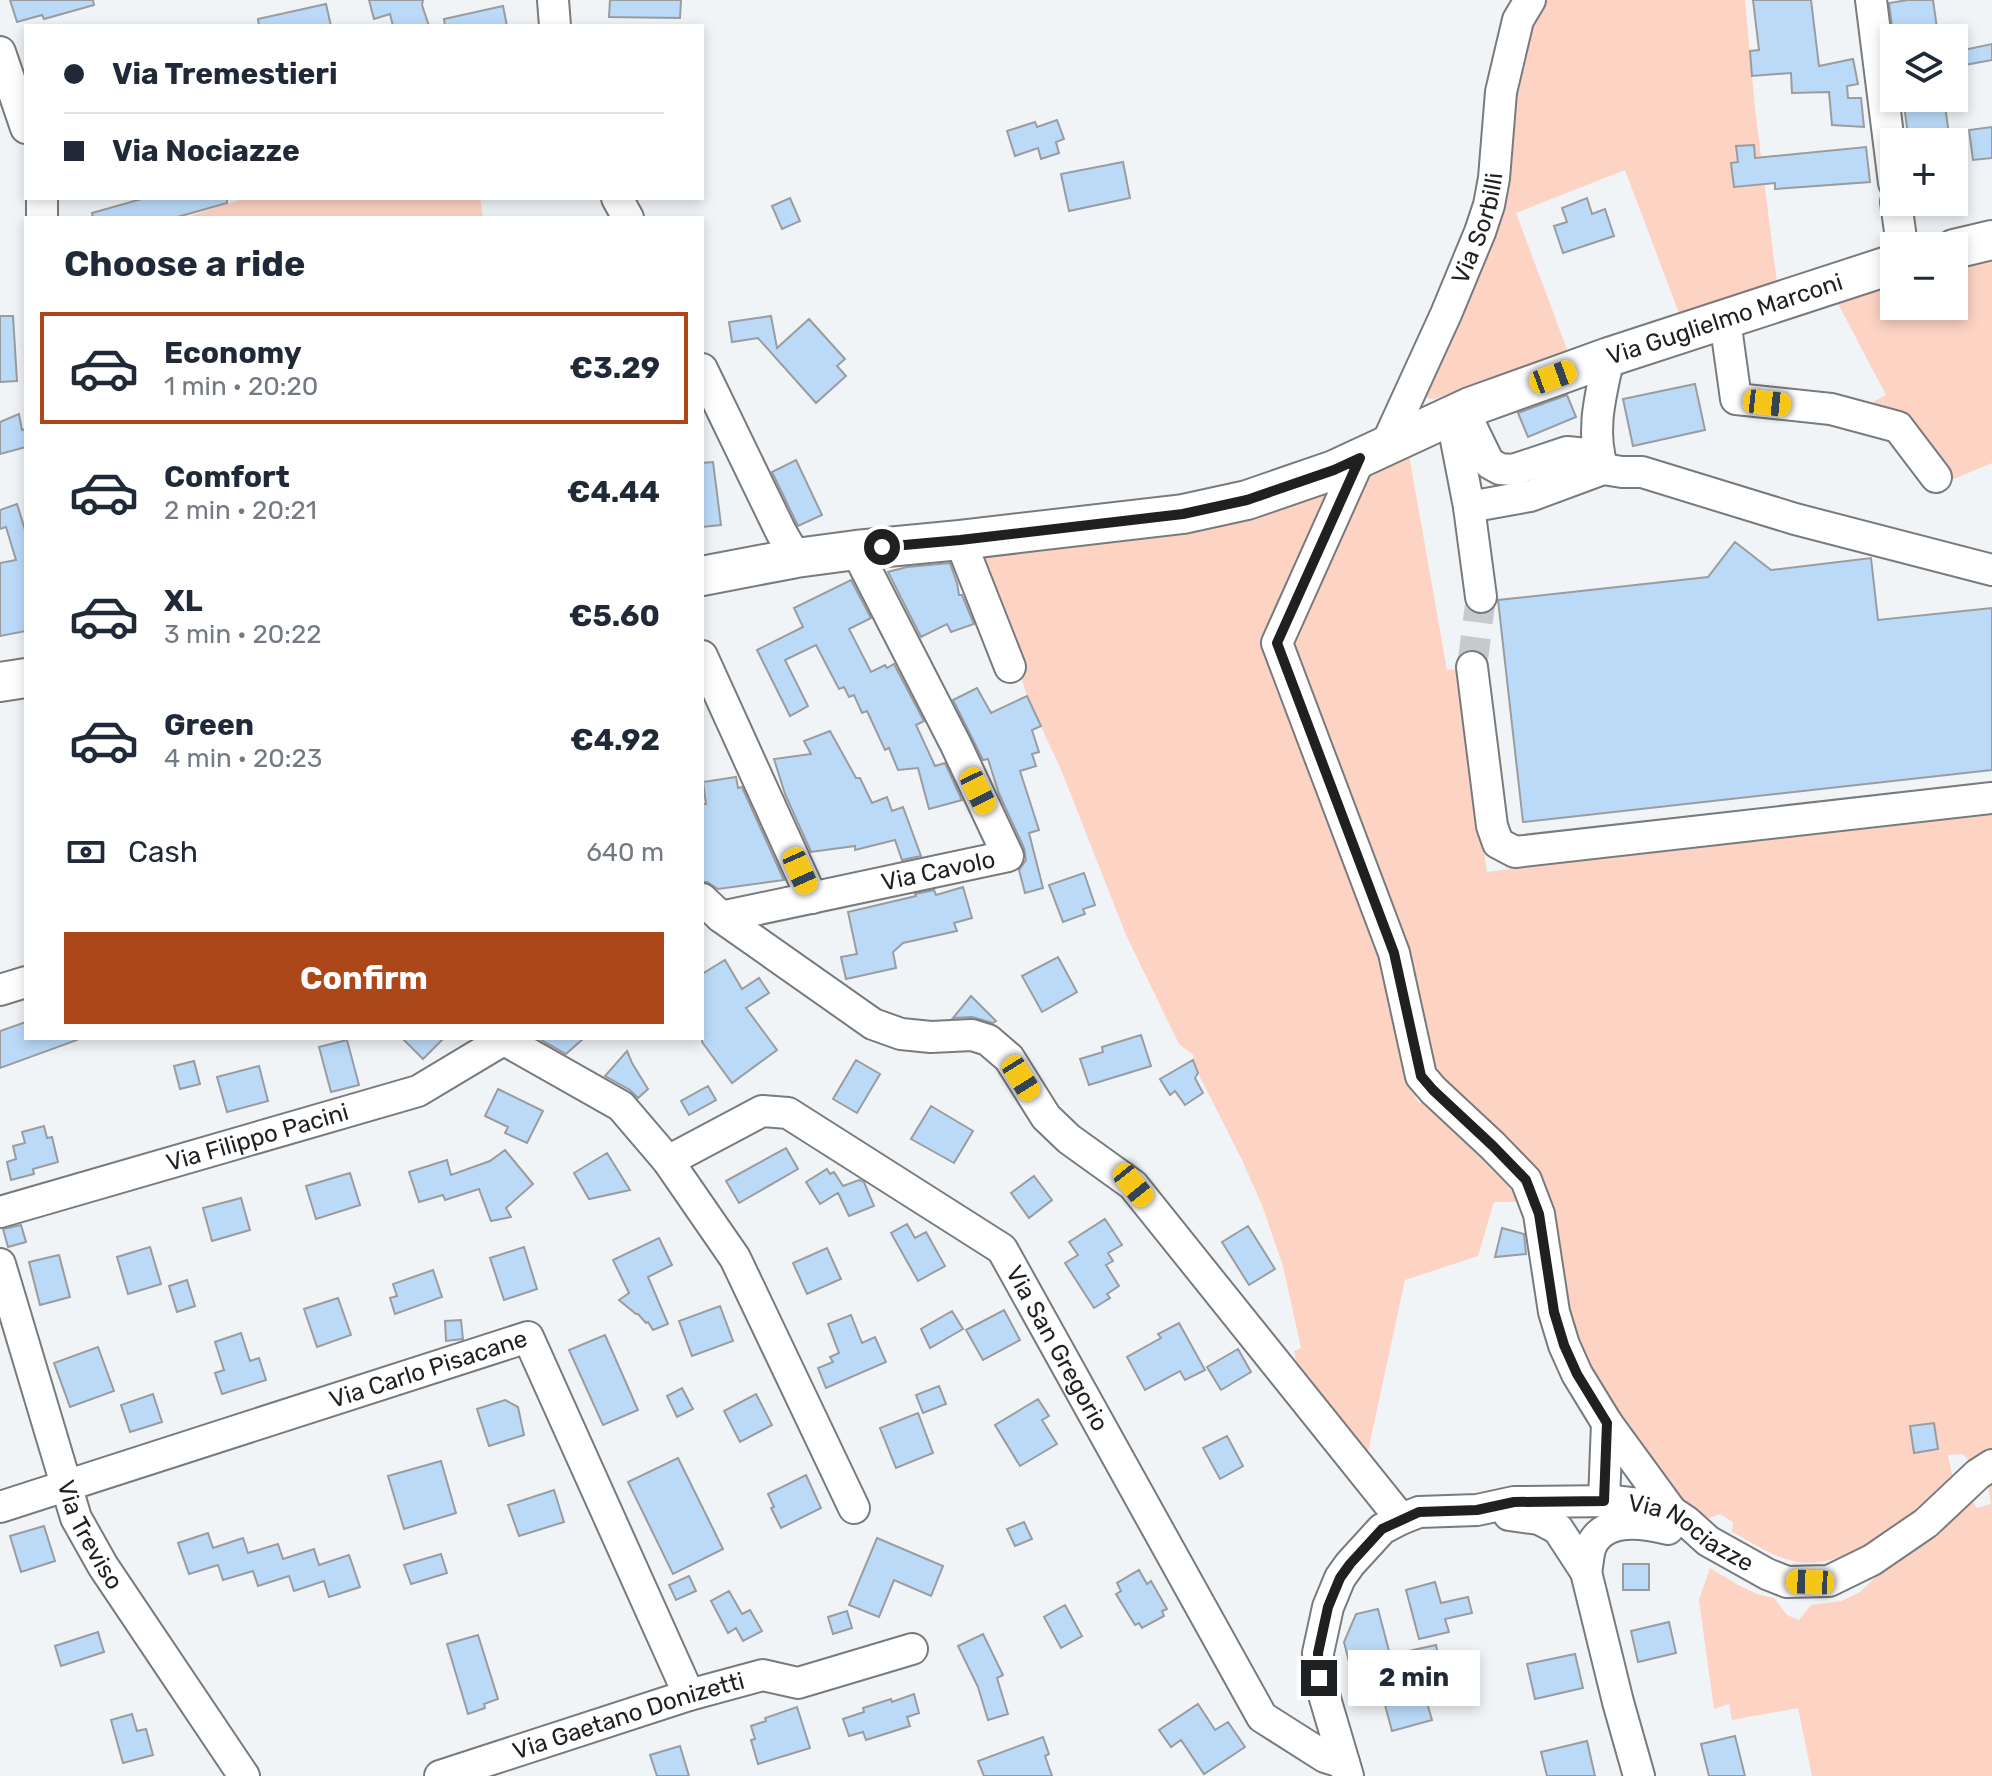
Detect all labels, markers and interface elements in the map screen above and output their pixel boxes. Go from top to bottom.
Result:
map controls [1880,24,1968,320]
button: layers [1880,24,1968,112]
text: Via Tremestieri [112,56,338,92]
button: + [1880,128,1968,216]
text: Via Nociazze [112,133,300,169]
street label: Via Sorbilli [1446,172,1508,288]
button: − [1880,232,1968,320]
text: Choose a ride [64,242,305,285]
street label: Via Guglielmo Marconi [1603,268,1846,371]
icon: car [68,332,140,404]
text: Economy [164,335,302,371]
text: €3.29 [569,350,660,386]
car [1526,358,1580,396]
text: 1 min · 20:20 [164,371,318,402]
car [1742,389,1792,417]
icon: car [68,456,140,528]
text: Comfort [164,459,290,495]
text: €4.44 [567,474,660,510]
text: 2 min · 20:21 [164,495,317,526]
route start [864,529,900,565]
icon: car [68,580,140,652]
text: XL [164,583,203,619]
text: €5.60 [569,598,660,634]
text: 3 min · 20:22 [164,619,321,650]
icon: car [68,704,140,776]
text: Green [164,707,254,743]
text: €4.92 [570,722,660,758]
text: 4 min · 20:23 [164,743,322,774]
car [957,764,999,818]
icon: cash [64,830,108,874]
text: Cash [128,834,198,870]
text: 640 m [586,837,664,868]
car [779,844,821,898]
street label: Via Cavolo [879,845,998,897]
button: Confirm [64,932,664,1024]
car [998,1051,1044,1105]
street label: Via Filippo Pacini [163,1098,352,1177]
car [1109,1159,1157,1211]
street label: Via San Gregorio [1000,1261,1114,1436]
street label: Via Carlo Pisacane [326,1324,531,1414]
street label: Via Treviso [52,1477,129,1595]
street label: Via Nociazze [1627,1489,1759,1578]
car [1786,1569,1834,1595]
callout: 2 min [1347,1650,1479,1706]
route end [1301,1660,1337,1696]
text: 2 min [1379,1662,1449,1693]
street label: Via Gaetano Donizetti [509,1667,747,1765]

